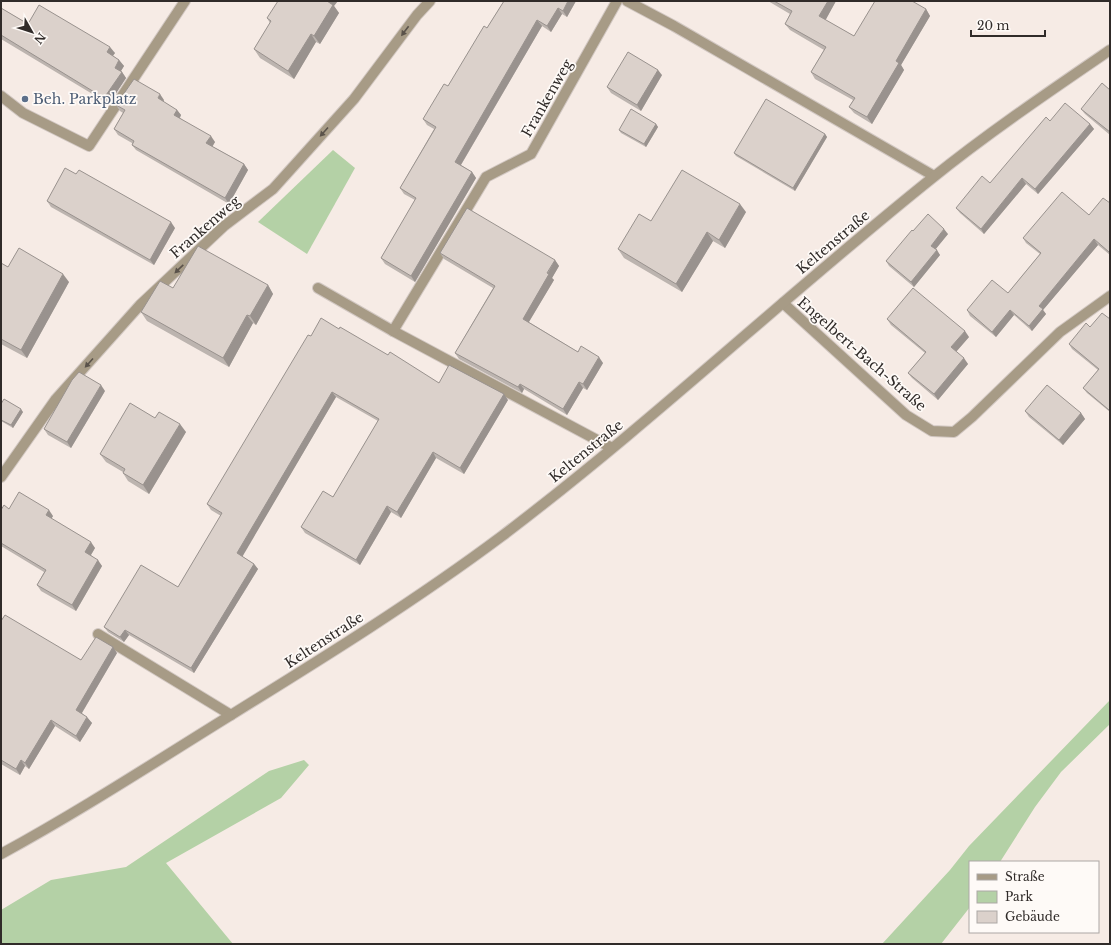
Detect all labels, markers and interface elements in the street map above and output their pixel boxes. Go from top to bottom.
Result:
north arrow [12,12,52,52]
scale bar [971,12,1045,38]
text: 20 m [977,18,1009,33]
one-way arrow [401,26,409,36]
text: N [31,30,48,47]
street label: Frankenweg [517,55,577,140]
place label: Beh. Parkplatz [33,90,137,108]
marker: Beh. Parkplatz [20,94,30,104]
one-way arrow [319,127,328,137]
street label: Frankenweg [166,191,244,262]
street label: Keltenstraße [793,206,873,278]
one-way arrow [174,264,183,273]
street label: Engelbert-Bach-Straße [794,293,930,415]
one-way arrow [84,357,93,368]
street label: Keltenstraße [545,416,627,486]
street label: Keltenstraße [281,608,367,672]
legend [969,861,1099,933]
text: Straße [1005,869,1045,884]
text: Park [1005,889,1033,904]
text: Gebäude [1005,909,1060,924]

